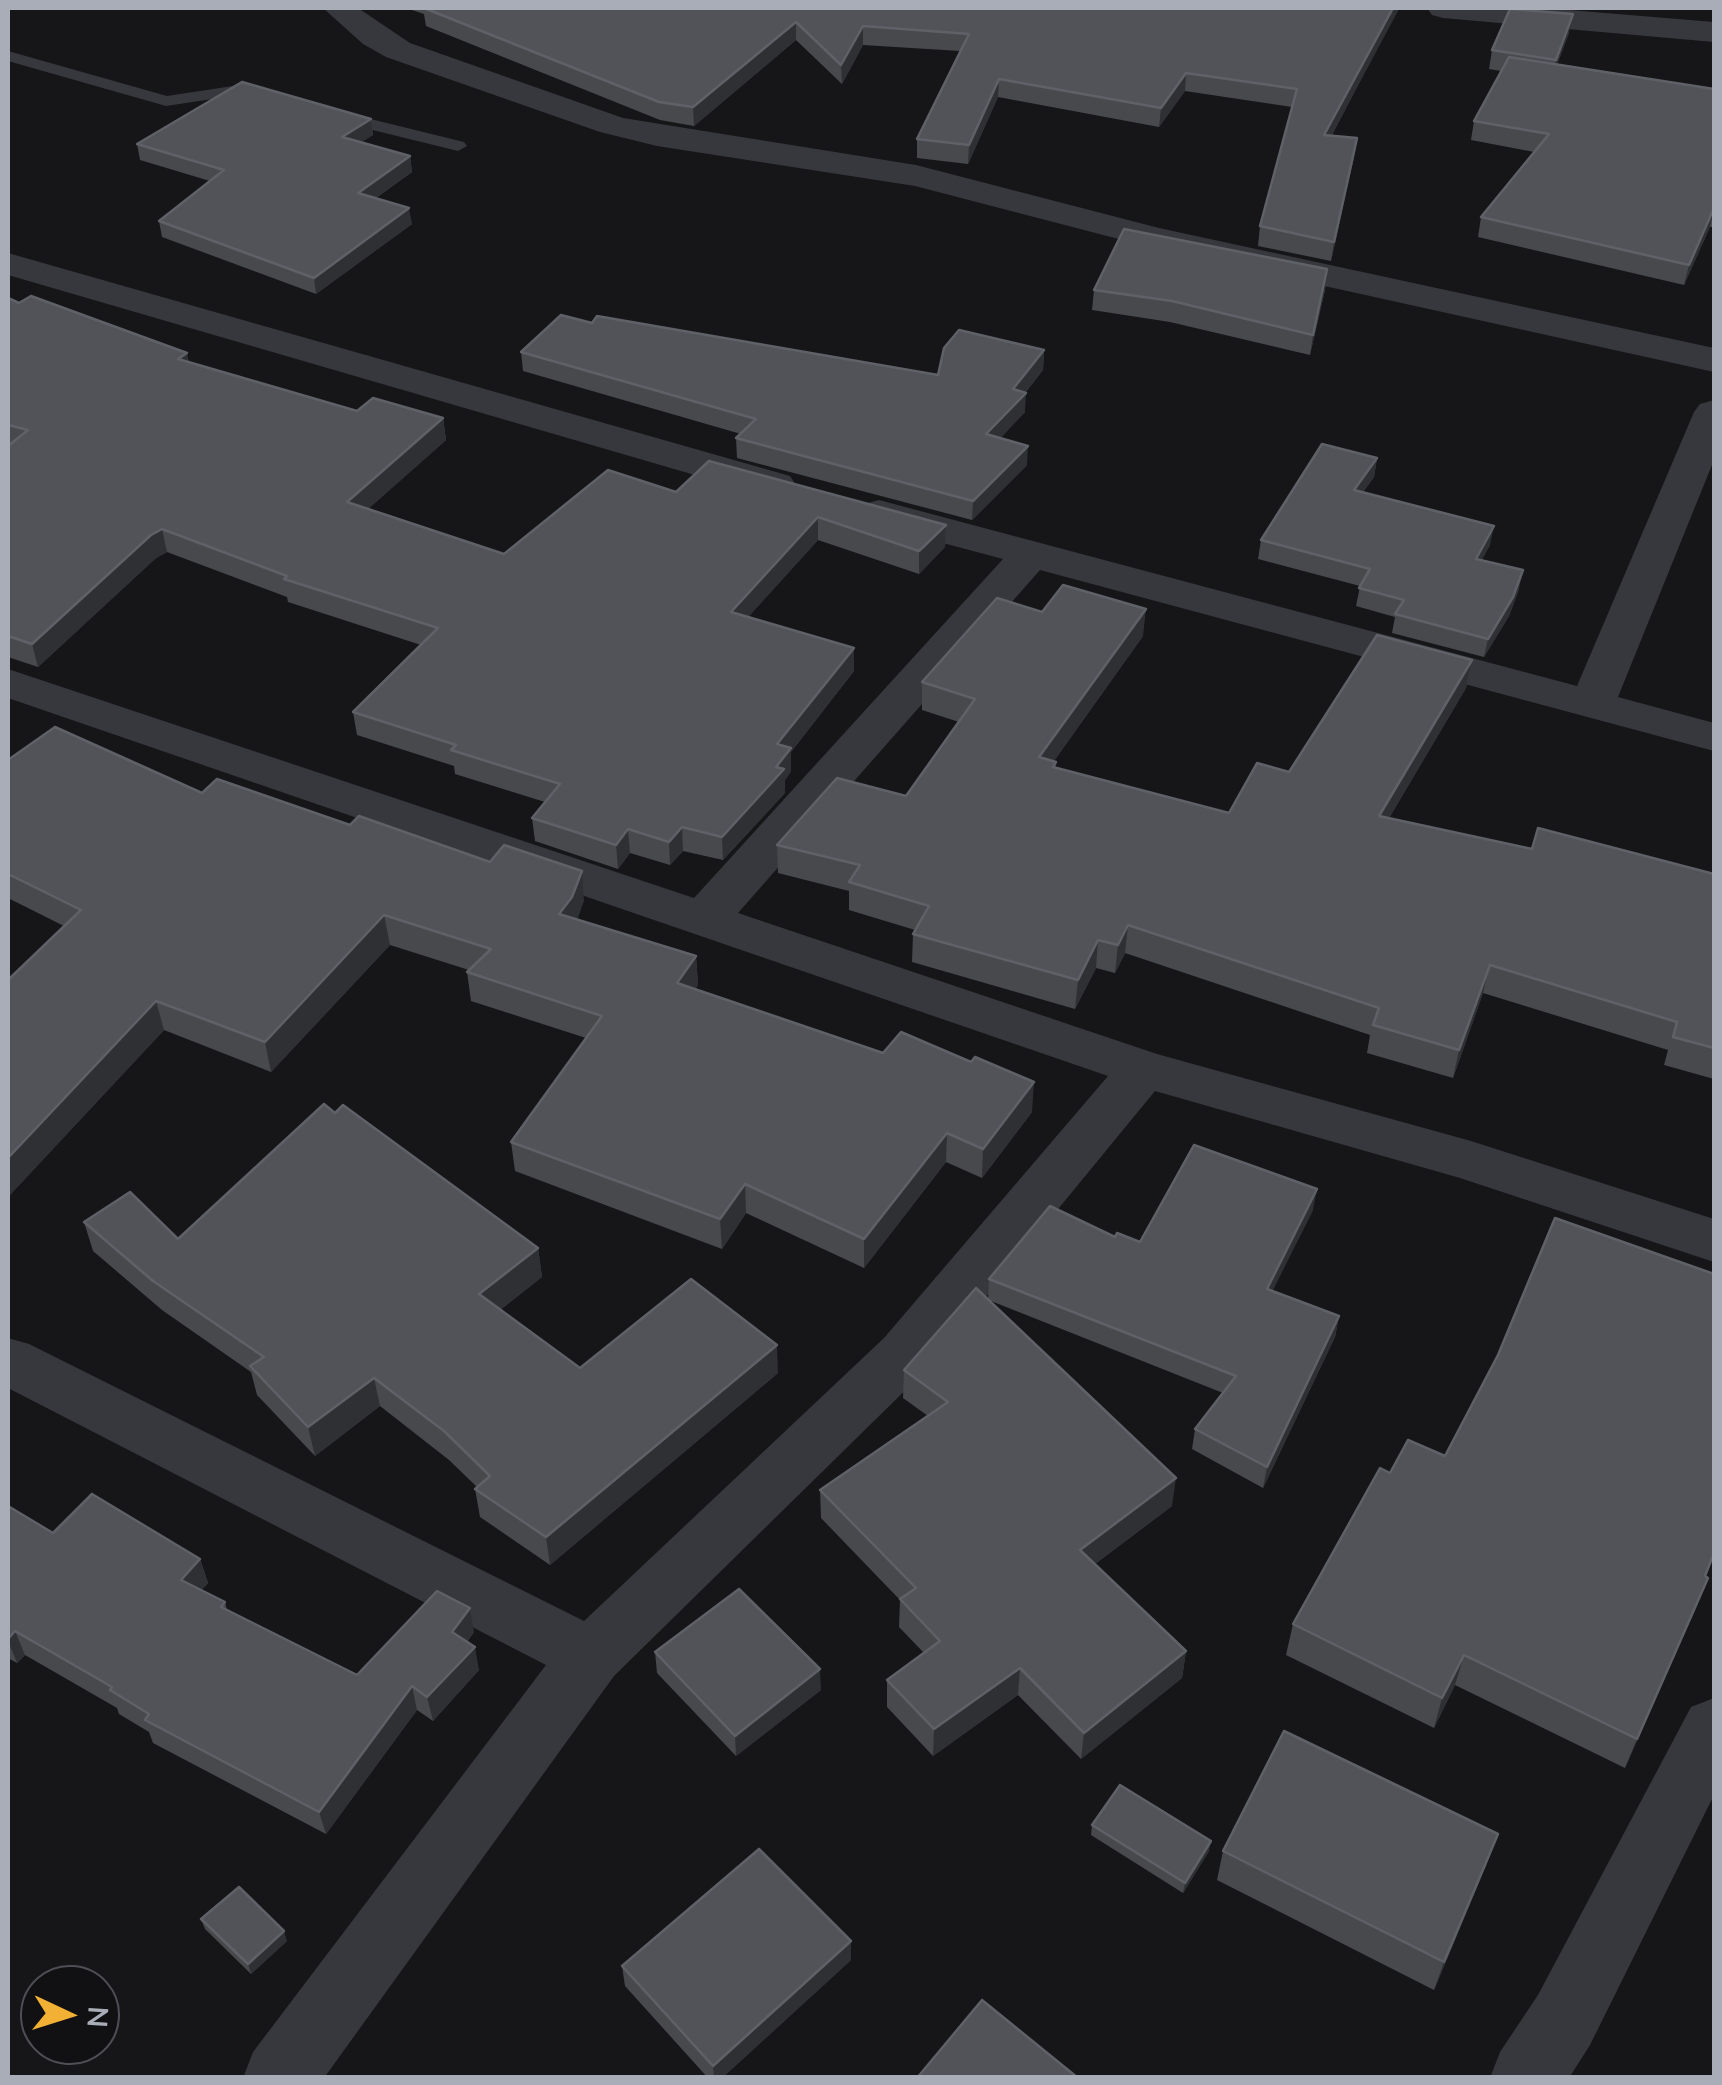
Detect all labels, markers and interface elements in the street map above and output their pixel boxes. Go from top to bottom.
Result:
north arrow [20,1965,120,2065]
text: N [80,2005,117,2029]

